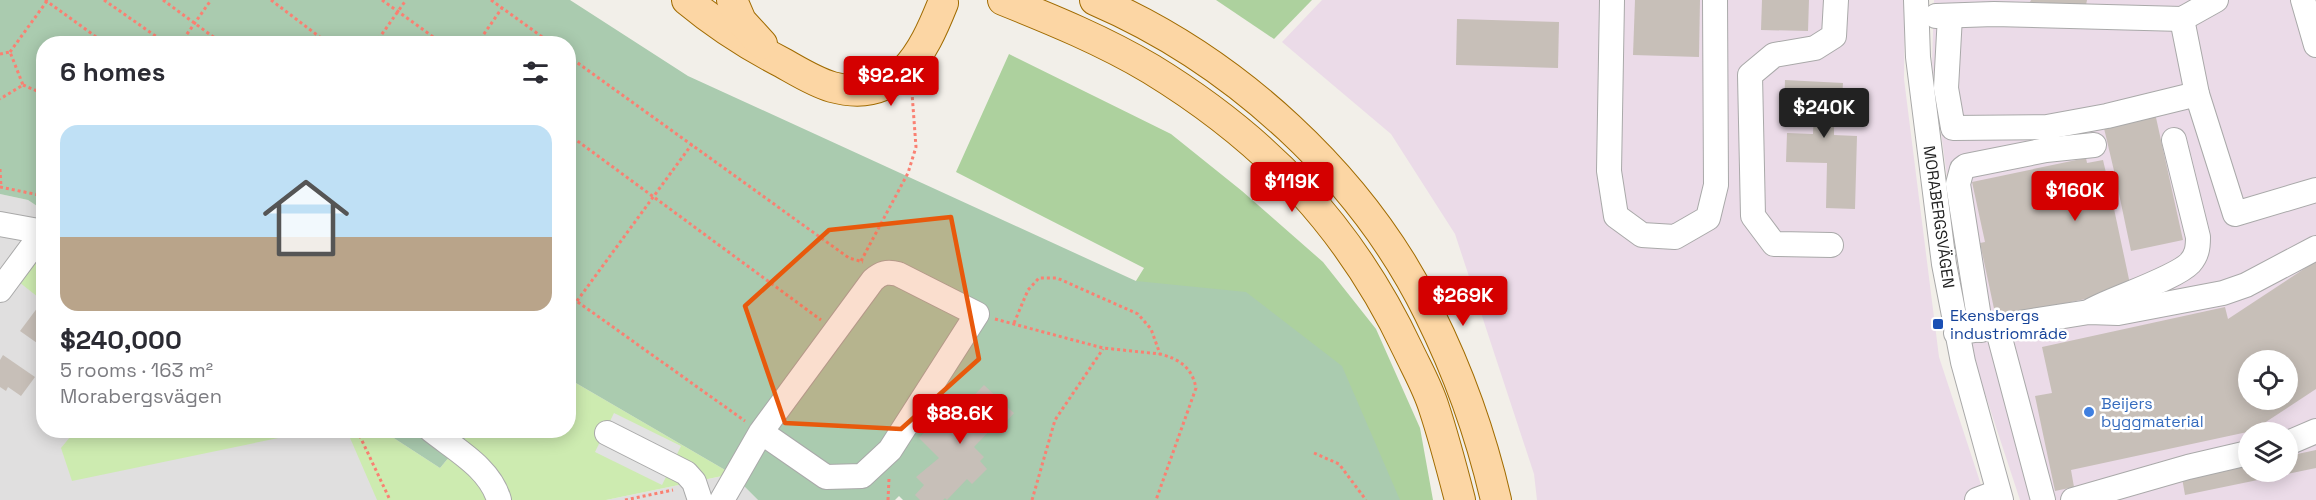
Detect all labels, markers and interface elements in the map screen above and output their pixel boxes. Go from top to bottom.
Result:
text: 6 homes [60,55,165,89]
icon: filters [519,56,552,89]
pin: $92.2K [842,56,940,107]
text: $92.2K [858,62,924,88]
pin: $240K [1782,88,1866,139]
text: $240K [1793,94,1855,120]
street label: MORABERGSVÄGEN [1919,144,1959,290]
pin: $119K [1250,162,1334,213]
icon: home [252,164,360,272]
text: $119K [1264,168,1320,194]
pin: $160K [2033,171,2117,222]
text: $160K [2046,177,2105,203]
pin: $269K [1421,276,1505,327]
text: $269K [1432,282,1494,308]
place label: Ekensbergs industriområde [1950,305,2068,344]
marker: Ekensbergs industriområde [1931,317,1945,331]
text: $240,000 [60,323,182,357]
map controls [2238,350,2298,482]
button: locate [2238,350,2298,410]
text: 5 rooms · 163 m² [60,357,213,383]
text: Morabergsvägen [60,383,222,409]
place label: Beijers byggmaterial [2101,393,2204,432]
pin: $88.6K [911,394,1009,445]
text: $88.6K [927,400,993,426]
marker: Beijers byggmaterial [2082,405,2096,419]
button: layers [2238,422,2298,482]

